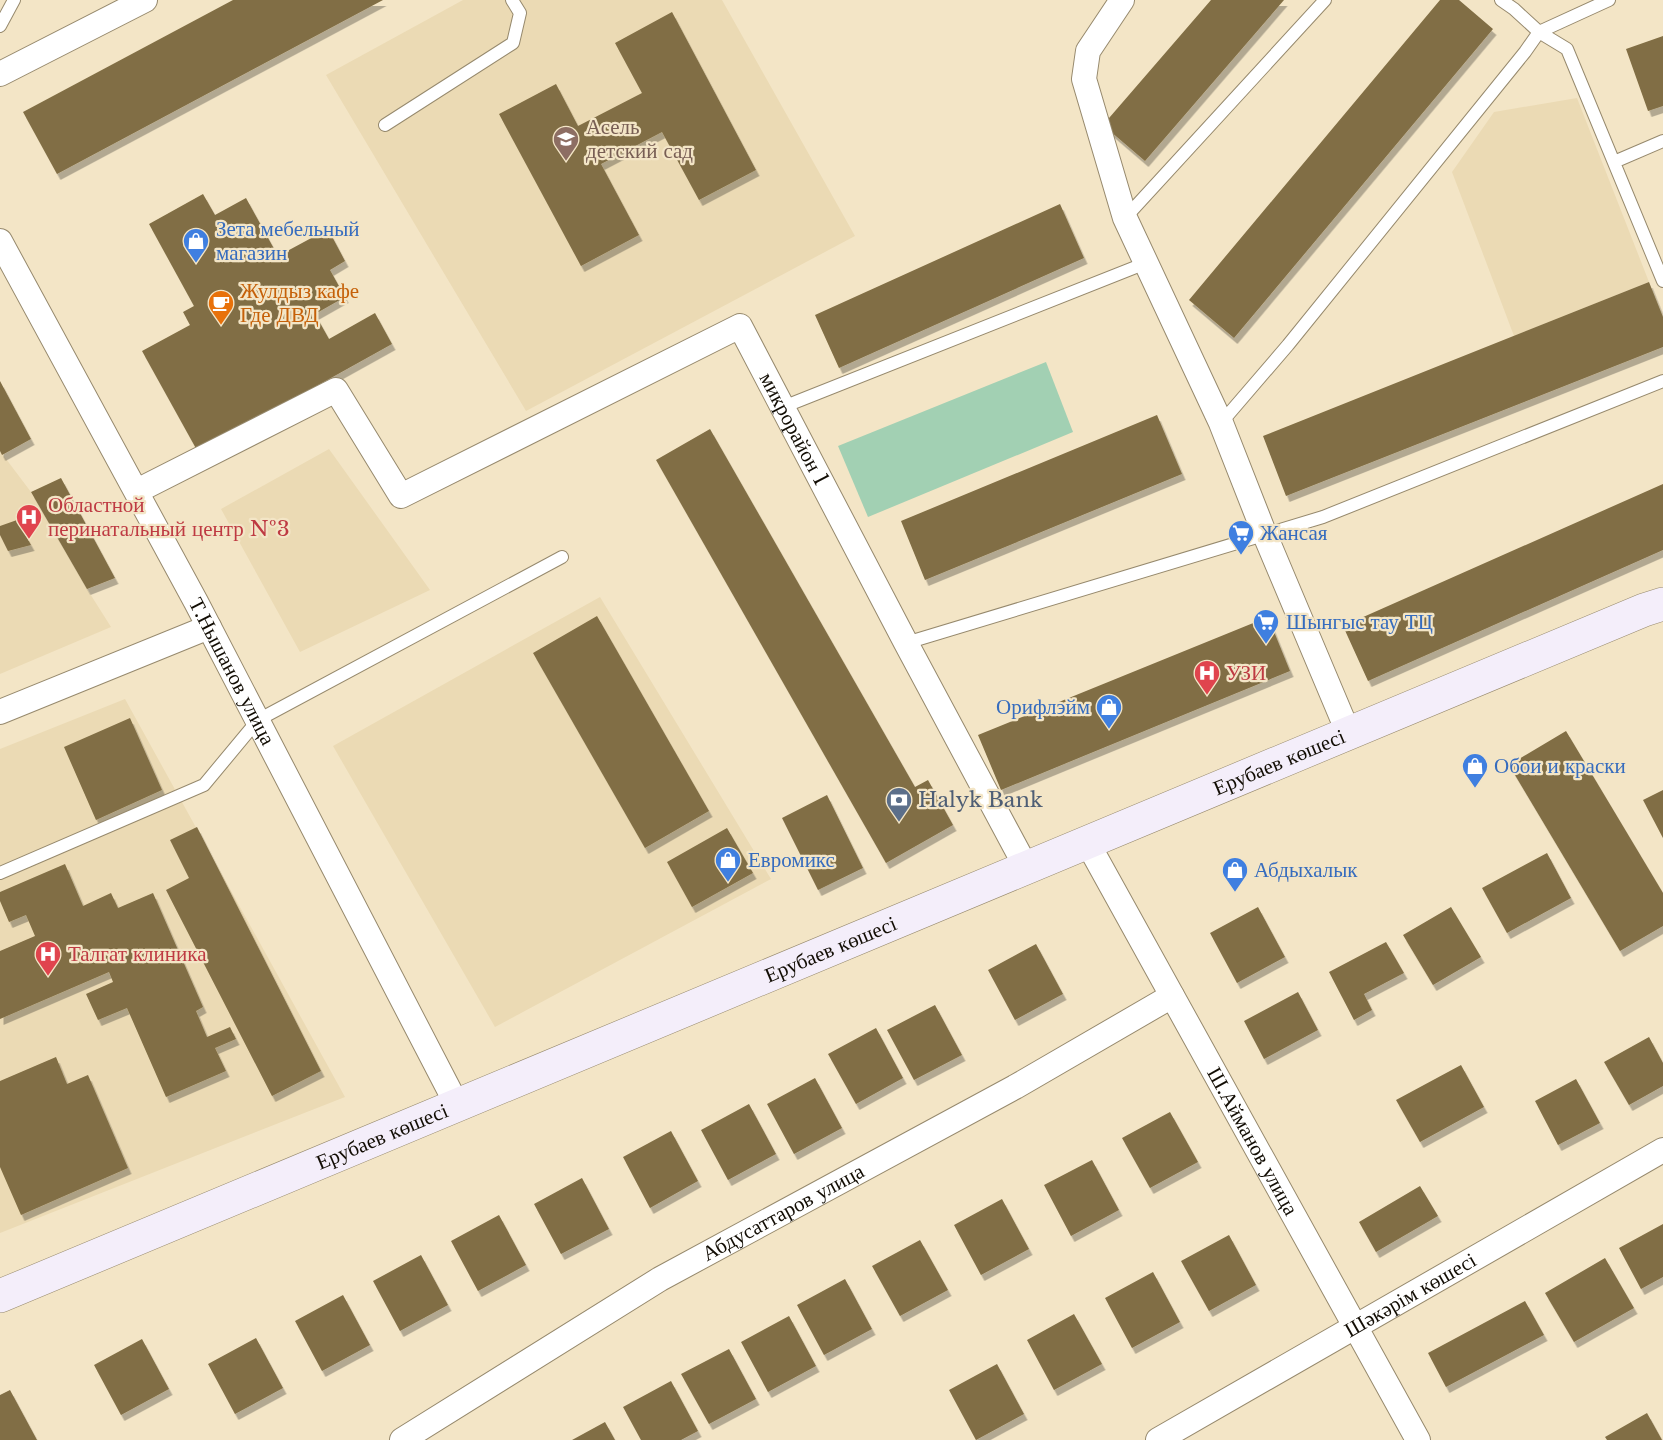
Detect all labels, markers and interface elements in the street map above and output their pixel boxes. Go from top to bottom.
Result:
place label: Асель детский сад [586,114,693,164]
school or university icon: Асель детский сад [551,124,581,162]
place label: Зета мебельный магазин [216,216,360,266]
shop icon: Зета мебельный магазин [181,226,211,264]
place label: Жулдыз кафе Где ДВД [240,278,359,328]
cafe icon: Жулдыз кафе Где ДВД [206,288,236,326]
street label: микрорайон 1 [754,368,834,490]
place label: Областной перинатальный центр №3 [48,492,290,542]
hospital icon: Областной перинатальный центр №3 [14,502,44,540]
supermarket icon: Жансая [1226,518,1256,556]
place label: Жансая [1260,520,1328,546]
street label: Т.Нышанов улица [183,593,281,750]
supermarket icon: Шынгыс тау ТЦ [1251,607,1281,645]
place label: Шынгыс тау ТЦ [1286,609,1433,635]
hospital icon: УЗИ [1192,658,1222,696]
place label: УЗИ [1226,660,1266,686]
shop icon: Орифлэйм [1094,692,1124,730]
place label: Орифлэйм [996,694,1090,720]
street label: Ерубаев көшесі [1209,723,1349,801]
shop icon: Обои и краски [1460,751,1490,789]
place label: Обои и краски [1494,753,1626,779]
bank icon: Halyk Bank [884,785,914,823]
place label: Halyk Bank [918,787,1043,813]
shop icon: Евромикс [713,845,743,883]
place label: Евромикс [748,847,835,873]
shop icon: Абдыхалык [1220,855,1250,893]
place label: Абдыхалык [1254,857,1358,883]
street label: Ерубаев көшесі [761,910,901,988]
hospital icon: Талгат клиника [33,939,63,977]
place label: Талгат клиника [68,941,207,967]
street label: Ш.Айманов улица [1201,1063,1304,1220]
street label: Ерубаев көшесі [312,1097,452,1176]
street label: Абдусаттаров улица [697,1158,869,1267]
street label: Шәкәрім көшесі [1340,1247,1481,1343]

